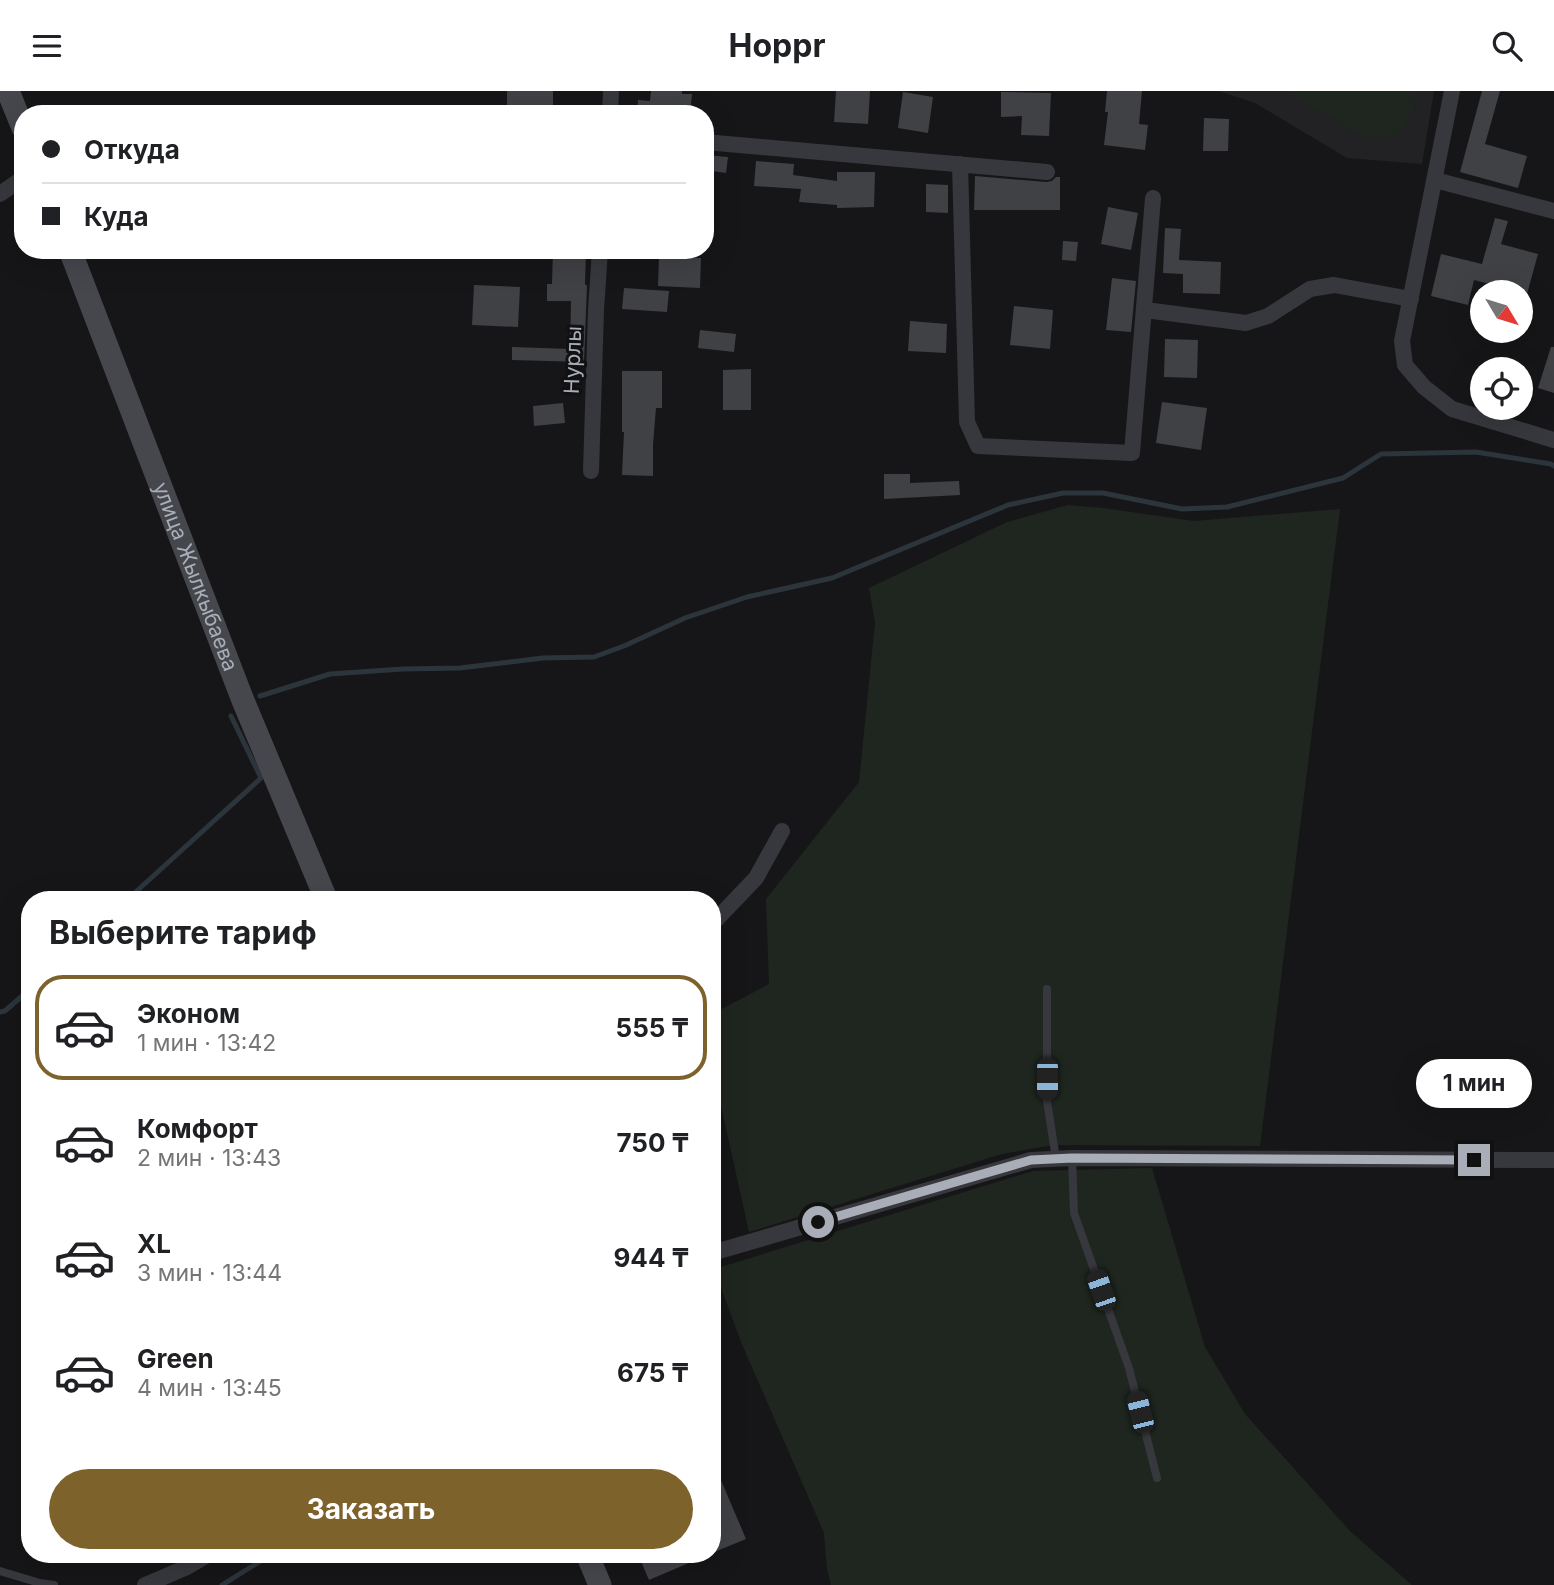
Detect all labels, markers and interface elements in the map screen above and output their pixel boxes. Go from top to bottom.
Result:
text: Hoppr [729,26,825,65]
icon: menu [28,27,66,65]
icon: search [1488,27,1526,65]
text: Откуда [84,134,180,165]
text: Куда [84,201,149,232]
north arrow [1470,280,1533,343]
map controls [1470,280,1533,420]
street label: Нурлы [559,326,586,394]
button: locate [1470,357,1533,420]
street label: улица Жылкыбаева [148,479,243,675]
text: Выберите тариф [49,913,317,952]
icon: car [53,996,116,1059]
text: Эконом [137,998,240,1029]
text: 555 ₸ [616,1012,689,1043]
text: 1 мин · 13:42 [137,1029,276,1057]
car [1037,1058,1058,1100]
callout: 1 мин [1416,1059,1532,1107]
text: 1 мин [1443,1069,1505,1097]
icon: car [53,1111,116,1174]
text: Комфорт [137,1113,258,1144]
text: 750 ₸ [616,1127,689,1158]
text: 2 мин · 13:43 [137,1144,281,1172]
route end [1458,1144,1490,1176]
route start [802,1206,834,1238]
icon: car [53,1226,116,1289]
text: XL [137,1228,171,1259]
text: 944 ₸ [613,1242,689,1273]
text: 3 мин · 13:44 [137,1259,282,1287]
car [1085,1267,1118,1313]
icon: car [53,1341,116,1404]
text: Green [137,1343,214,1374]
text: 675 ₸ [617,1357,689,1388]
text: 4 мин · 13:45 [137,1374,282,1402]
car [1125,1389,1156,1435]
button: Заказать [49,1469,693,1549]

